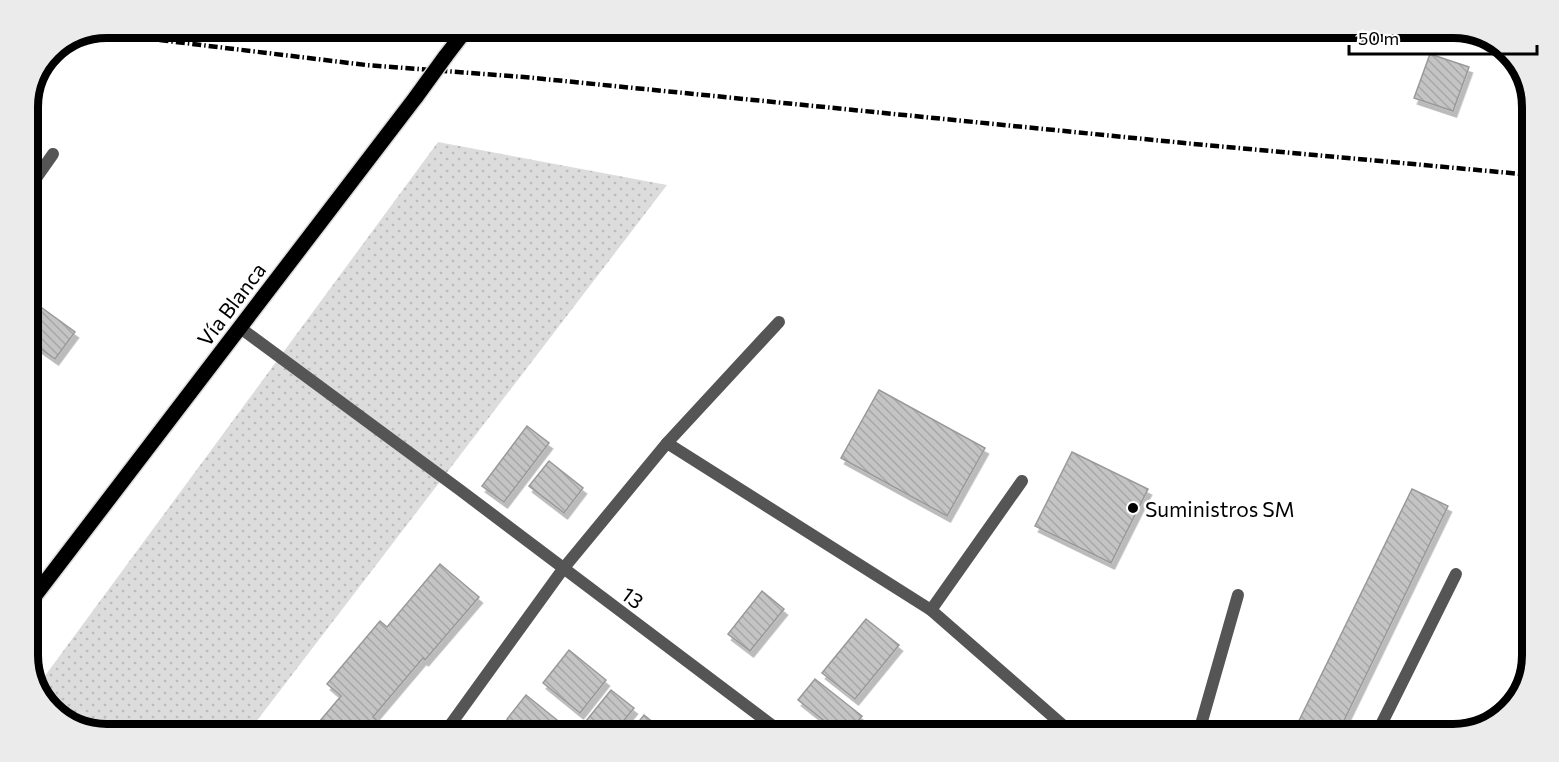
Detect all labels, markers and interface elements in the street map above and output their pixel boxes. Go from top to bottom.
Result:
scale bar [1349,18,1536,56]
text: 50 m [1358,27,1399,49]
street label: Vía Blanca [192,257,270,351]
place label: Suministros SM [1145,496,1295,521]
marker: Suministros SM [1126,501,1140,515]
street label: 13 [617,581,649,613]

